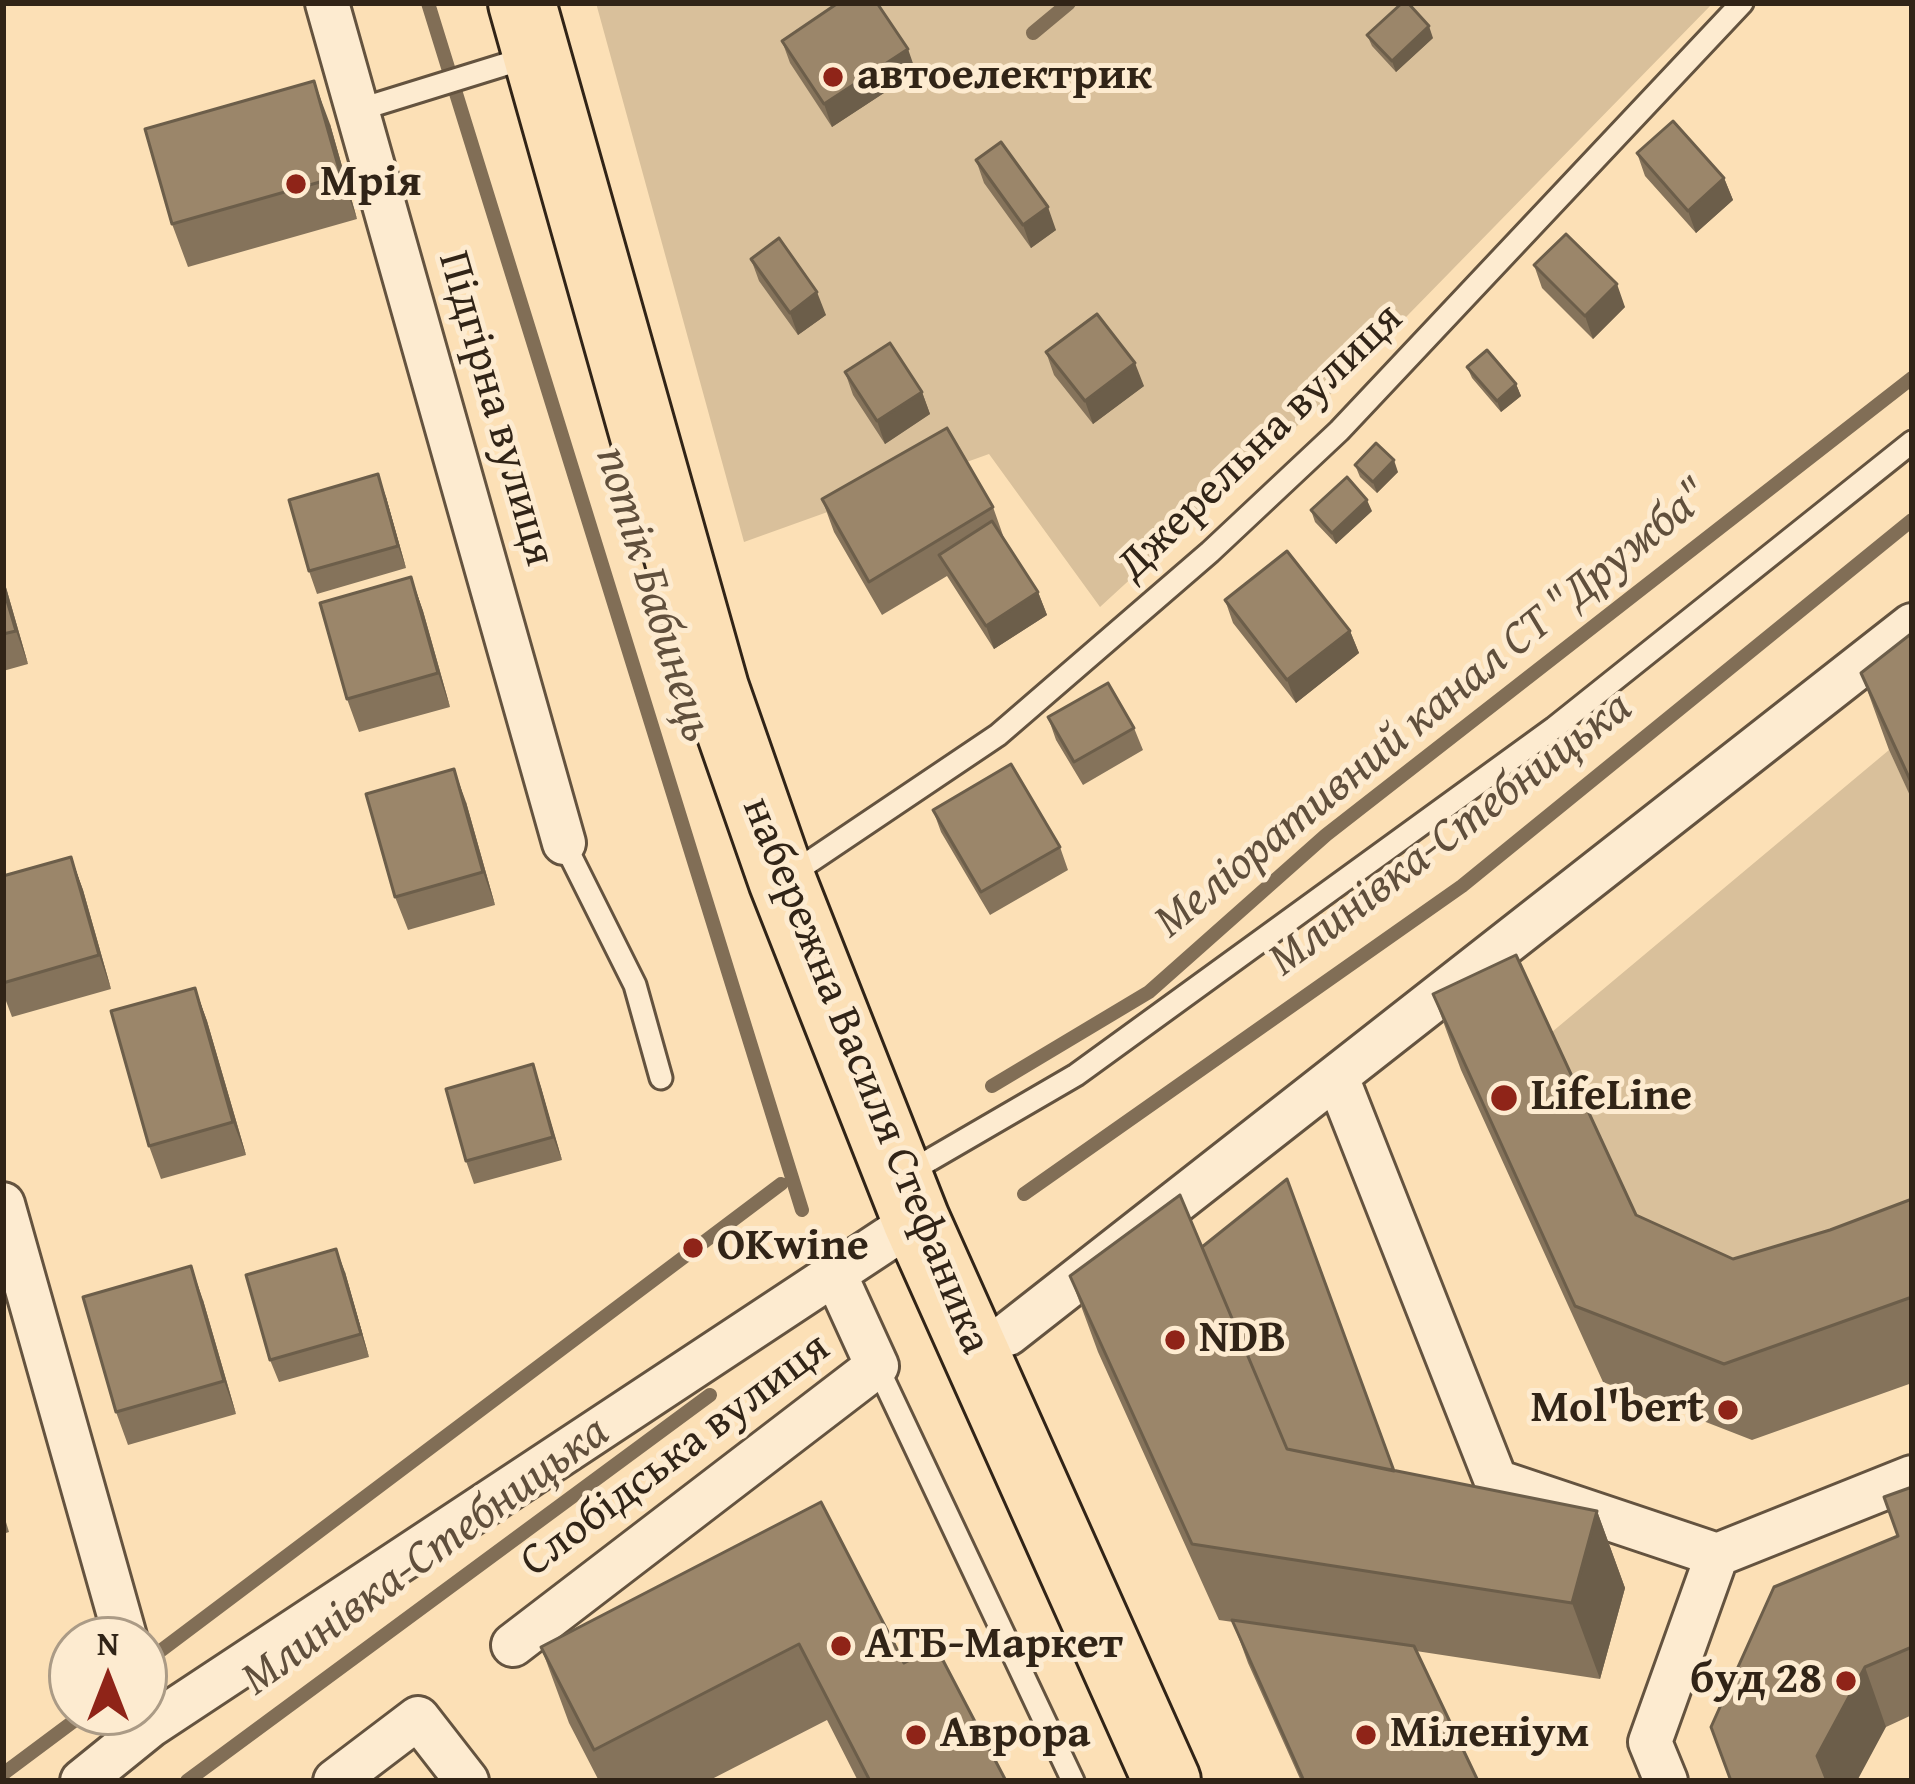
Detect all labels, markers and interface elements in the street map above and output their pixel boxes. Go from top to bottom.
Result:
place label: автоелектрик [857,50,1152,104]
marker: автоелектрик [820,64,846,90]
place label: Мрія [320,157,421,211]
marker: Мрія [283,171,309,197]
street label: Підгірна вулиця [424,246,566,572]
street label: Джерельна вулиця [1107,293,1415,593]
water label: потік Бабинець [581,441,725,749]
water label: Меліоративний канал СТ "Дружба" [1144,468,1722,952]
water label: Млинівка-Стебницька [1258,680,1644,990]
street label: набережна Василя Стефаника [728,790,1002,1362]
place label: LifeLine [1531,1071,1692,1125]
marker: LifeLine [1488,1082,1520,1114]
place label: OKwine [717,1221,869,1275]
marker: OKwine [680,1235,706,1261]
place label: NDB [1199,1313,1286,1367]
street label: Слобідська вулиця [511,1322,841,1590]
marker: NDB [1162,1327,1188,1353]
place label: Mol'bert [1530,1383,1704,1437]
marker: Mol'bert [1715,1397,1741,1423]
water label: Млинівка-Стебницька [231,1405,621,1709]
north arrow [48,1616,168,1736]
text: N [97,1619,119,1667]
place label: АТБ-Маркет [865,1619,1123,1673]
marker: АТБ-Маркет [828,1633,854,1659]
place label: буд 28 [1690,1654,1822,1708]
marker: буд 28 [1833,1668,1859,1694]
place label: Аврора [940,1708,1091,1762]
place label: Міленіум [1390,1708,1589,1762]
marker: Аврора [903,1722,929,1748]
marker: Міленіум [1353,1722,1379,1748]

